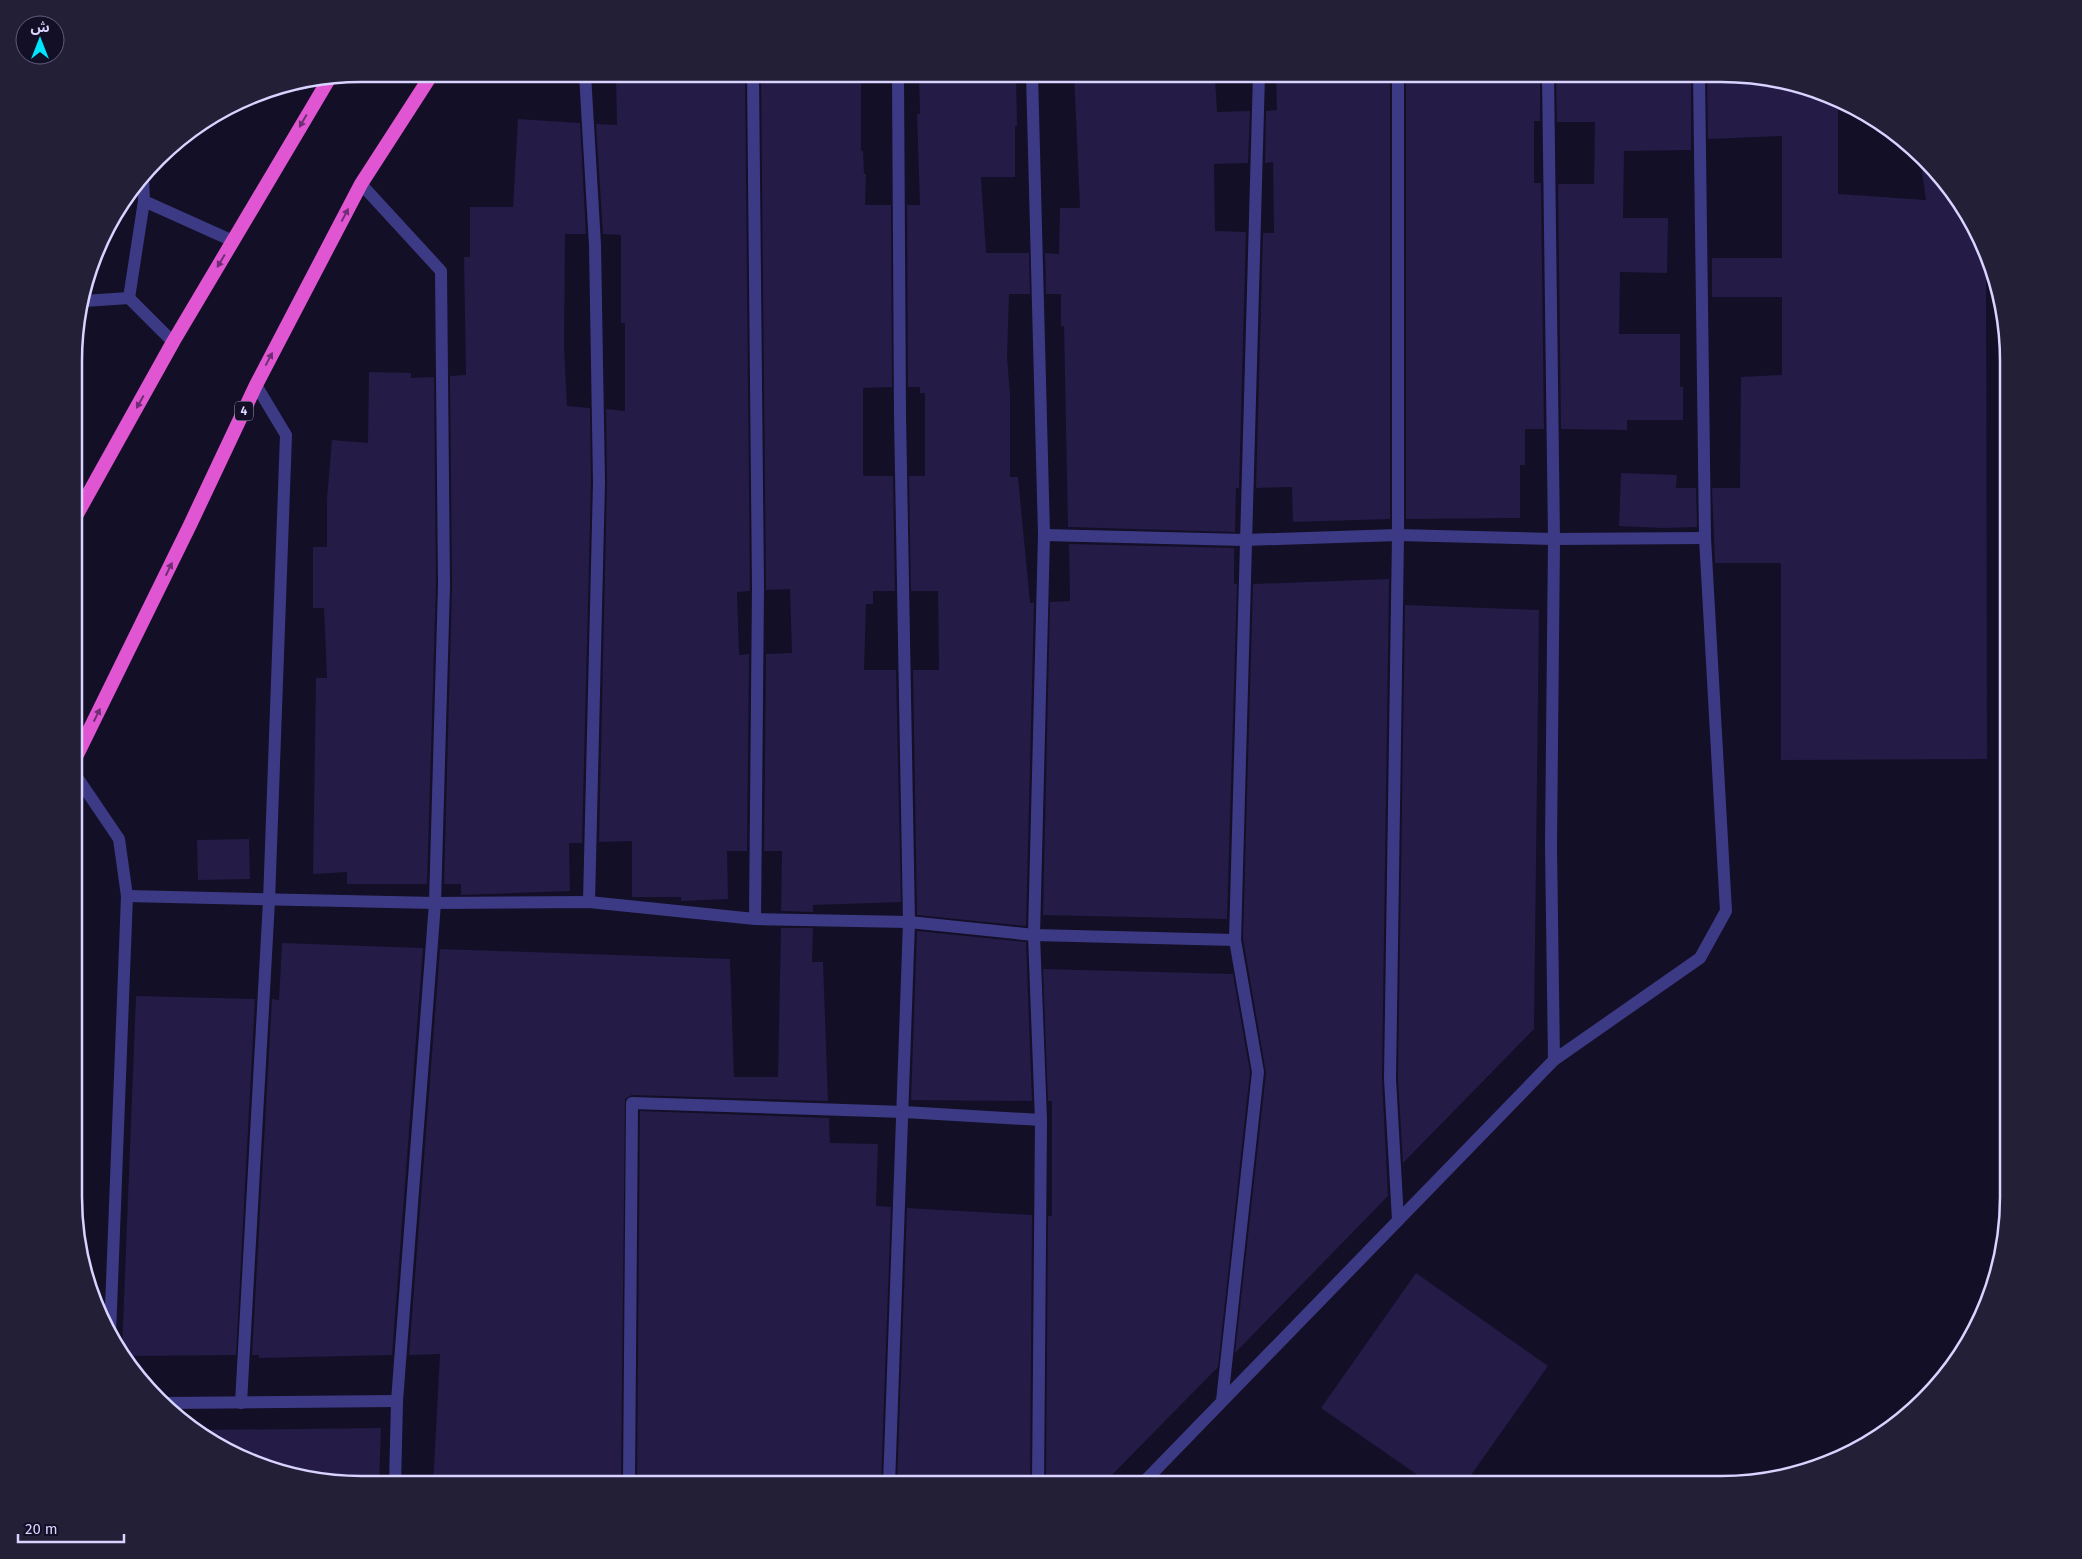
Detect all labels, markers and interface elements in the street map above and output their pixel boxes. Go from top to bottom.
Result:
north arrow [15,15,65,65]
text: ش [30,19,50,36]
one-way arrow [299,114,308,127]
one-way arrow [341,208,349,223]
one-way arrow [217,253,225,268]
one-way arrow [265,352,273,367]
one-way arrow [136,394,144,409]
road number: 4 [235,402,253,421]
one-way arrow [165,562,173,576]
one-way arrow [93,708,101,722]
scale bar [18,1512,124,1544]
text: 20 m [25,1520,58,1538]

